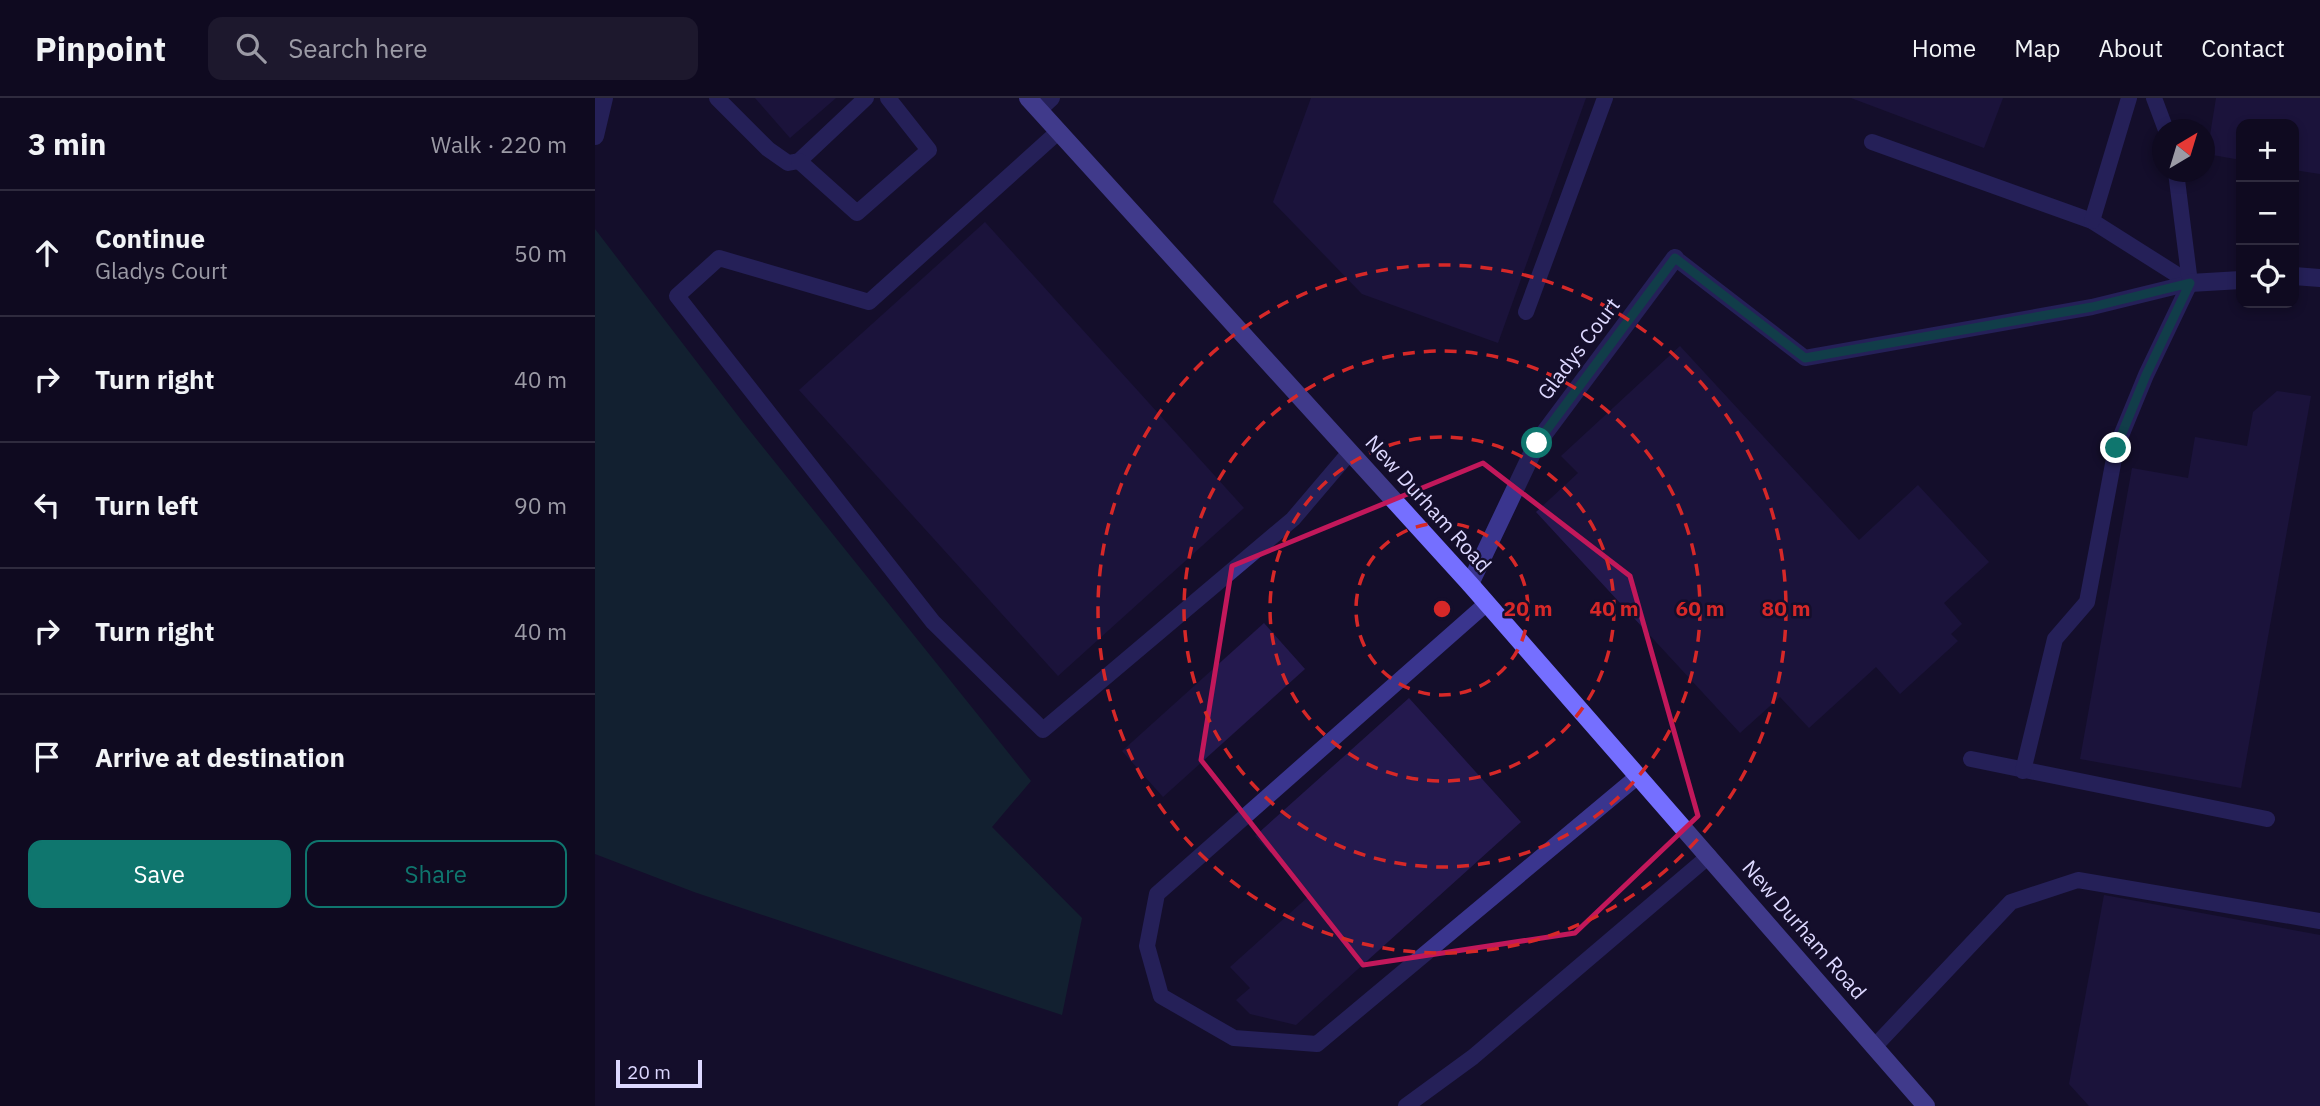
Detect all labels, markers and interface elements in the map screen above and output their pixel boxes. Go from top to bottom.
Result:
search box [208,17,698,80]
text: Pinpoint [35,27,166,70]
icon: search [232,29,270,67]
text: Search here [288,31,428,65]
text: Home [1912,32,1976,64]
text: Map [2014,32,2060,64]
text: About [2098,32,2163,64]
text: Contact [2201,32,2285,64]
north arrow [2152,119,2215,182]
map controls [2236,119,2299,308]
button: + [2236,119,2299,182]
text: 3 min [28,124,106,163]
text: Walk · 220 m [431,129,567,159]
button: − [2236,182,2299,245]
text: Continue [95,221,205,255]
icon: ahead [28,234,66,272]
text: 50 m [514,238,567,268]
button: locate [2236,245,2299,308]
text: Gladys Court [95,255,228,285]
street label: Gladys Court [1531,292,1626,405]
icon: right [28,360,66,398]
text: Turn right [95,362,214,396]
text: 40 m [514,364,567,394]
route start [1521,427,1552,458]
street label: New Durham Road [1360,429,1498,578]
route end [2100,432,2131,463]
icon: left [28,486,66,524]
text: Turn left [95,488,198,522]
text: 90 m [514,490,567,520]
text: 20 m [1504,594,1552,622]
text: 40 m [1590,594,1638,622]
text: 60 m [1676,594,1724,622]
text: 80 m [1762,594,1810,622]
centre of rings [1430,597,1454,621]
icon: right [28,612,66,650]
text: Turn right [95,614,214,648]
text: 40 m [514,616,567,646]
icon: arrive [28,738,66,776]
text: Arrive at destination [95,740,345,774]
button: Save [28,840,291,908]
button: Share [305,840,567,908]
street label: New Durham Road [1737,854,1873,1005]
scale bar [616,1057,702,1089]
text: 20 m [627,1060,671,1084]

